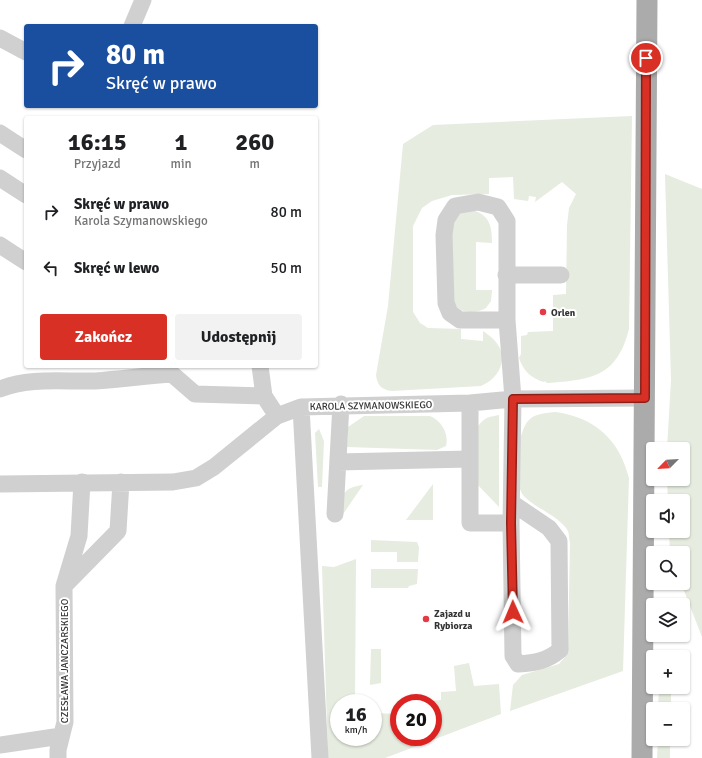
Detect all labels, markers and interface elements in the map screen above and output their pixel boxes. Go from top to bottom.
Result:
text: 80 m [106,38,165,72]
icon: right [40,40,92,92]
pin [629,41,663,75]
icon: arrive [635,47,657,69]
text: Skręć w prawo [106,72,217,94]
text: 16:15 [68,127,127,157]
text: 1 [175,127,187,157]
text: 260 [235,127,274,157]
text: Przyjazd [74,156,121,172]
text: min [171,156,192,172]
text: m [250,156,260,172]
text: Skręć w prawo [74,195,169,213]
icon: right [40,201,62,223]
text: 80 m [271,203,302,221]
text: Karola Szymanowskiego [74,213,208,229]
icon: left [40,257,62,279]
text: Skręć w lewo [74,259,159,277]
text: 50 m [271,259,302,277]
marker: Orlen [538,307,548,317]
place label: Orlen [551,307,576,319]
button: Zakończ [40,314,167,360]
button: Udostępnij [175,314,302,360]
street label: KAROLA SZYMANOWSKIEGO [310,399,433,413]
north arrow [646,442,690,486]
map controls [646,442,690,746]
button: sound [646,494,690,538]
button: search [646,546,690,590]
position arrow [492,591,534,633]
street label: CZESŁAWA JANCZARSKIEGO [59,598,71,723]
button: layers [646,598,690,642]
place label: Zajazd u Rybiorza [434,608,472,632]
marker: Zajazd u Rybiorza [421,614,431,624]
button: + [646,650,690,694]
speed limit sign: 20 [390,694,442,746]
text: 16 [345,702,367,727]
button: − [646,702,690,746]
text: km/h [345,724,367,736]

